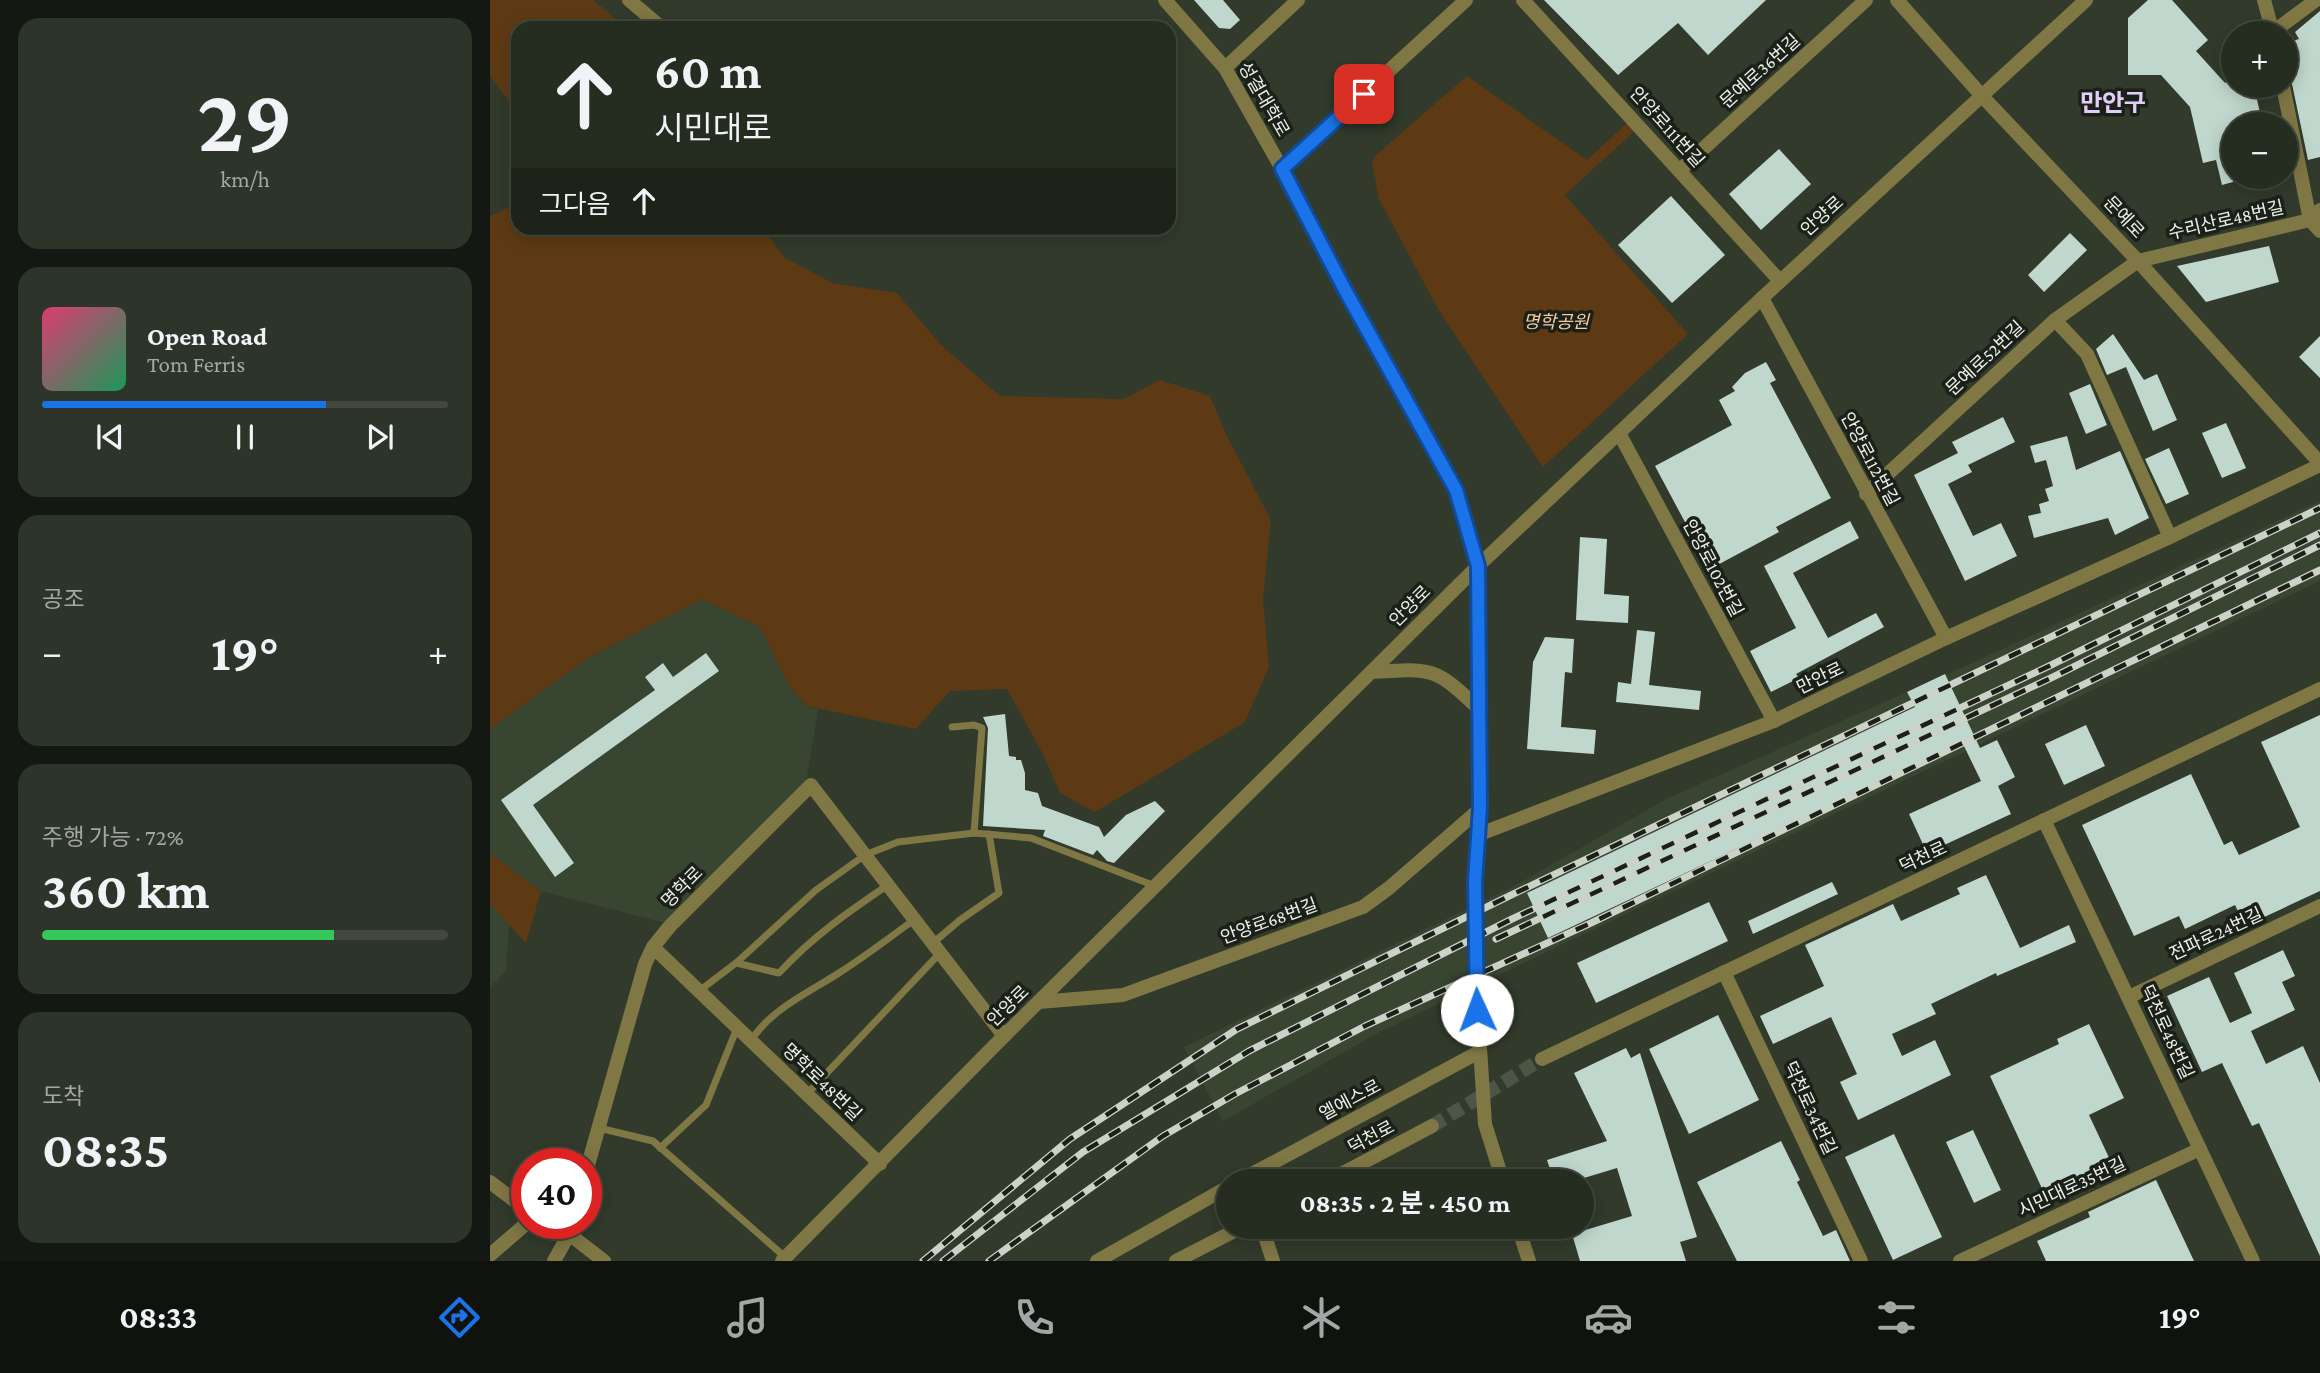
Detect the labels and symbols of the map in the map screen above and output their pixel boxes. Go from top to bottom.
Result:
street label: 문예로36번길 [1716,30,1804,112]
street label: 성결대학로 [1235,58,1293,140]
pin [1334,64,1394,124]
street label: 안양로111번길 [1626,83,1708,171]
district label: 만안구 [2080,89,2146,116]
street label: 안양로 [1797,192,1847,240]
street label: 문예로 [2100,192,2148,242]
street label: 수리산로48번길 [2166,197,2286,243]
park label: 명학공원 [1523,312,1591,332]
street label: 문예로52번길 [1942,317,2028,399]
street label: 안양로112번길 [1837,409,1903,509]
street label: 안양로102번길 [1679,516,1747,620]
street label: 안양로 [1385,581,1435,631]
street label: 만안로 [1793,658,1847,698]
street label: 덕천로 [1896,837,1950,877]
street label: 명학로 [657,862,707,912]
street label: 안양로68번길 [1218,894,1320,948]
street label: 전파로24번길 [2166,904,2266,964]
position arrow [1440,973,1514,1047]
street label: 안양로 [983,982,1033,1030]
street label: 덕천로48번길 [2136,982,2198,1082]
street label: 명학로48번길 [778,1039,866,1125]
street label: 덕천로34번길 [1780,1058,1840,1158]
street label: 엘에스로 [1316,1076,1384,1124]
street label: 덕천로 [1344,1117,1398,1157]
speed limit sign: 40 [511,1148,602,1239]
street label: 시민대로35번길 [2015,1153,2129,1221]

